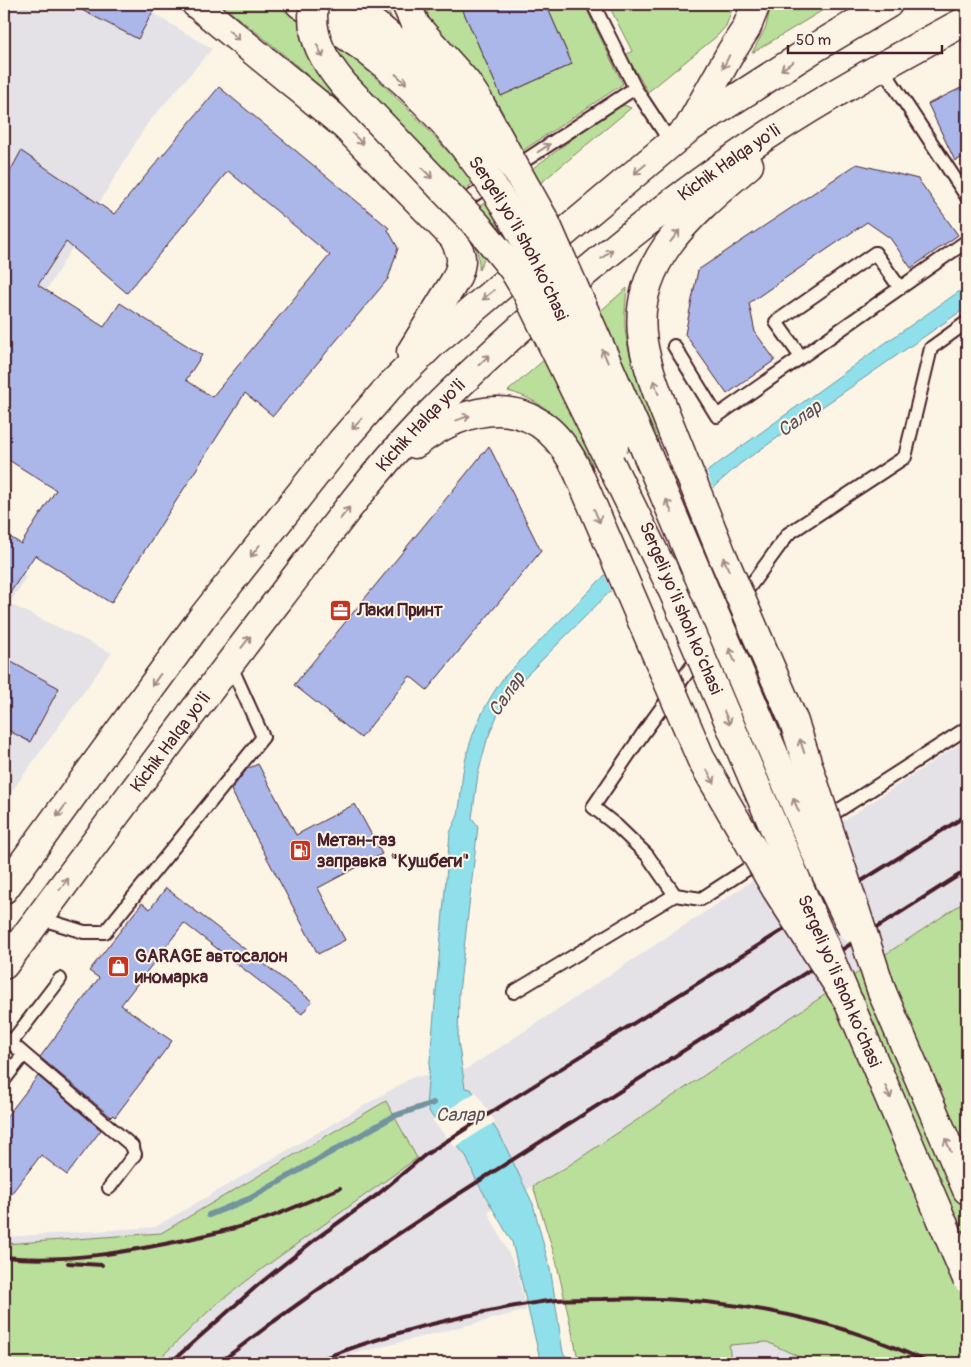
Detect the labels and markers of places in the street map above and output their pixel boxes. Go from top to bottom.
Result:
office icon: Лаки Принт [329,598,353,622]
place label: Лаки Принт [356,599,444,622]
place label: Метан-газ заправка "Кушбеги" [317,829,469,873]
fuel station icon: Метан-газ заправка "Кушбеги" [289,838,313,862]
place label: GARAGE автосалон иномарка [134,945,287,989]
shop icon: GARAGE автосалон иномарка [107,954,131,978]

